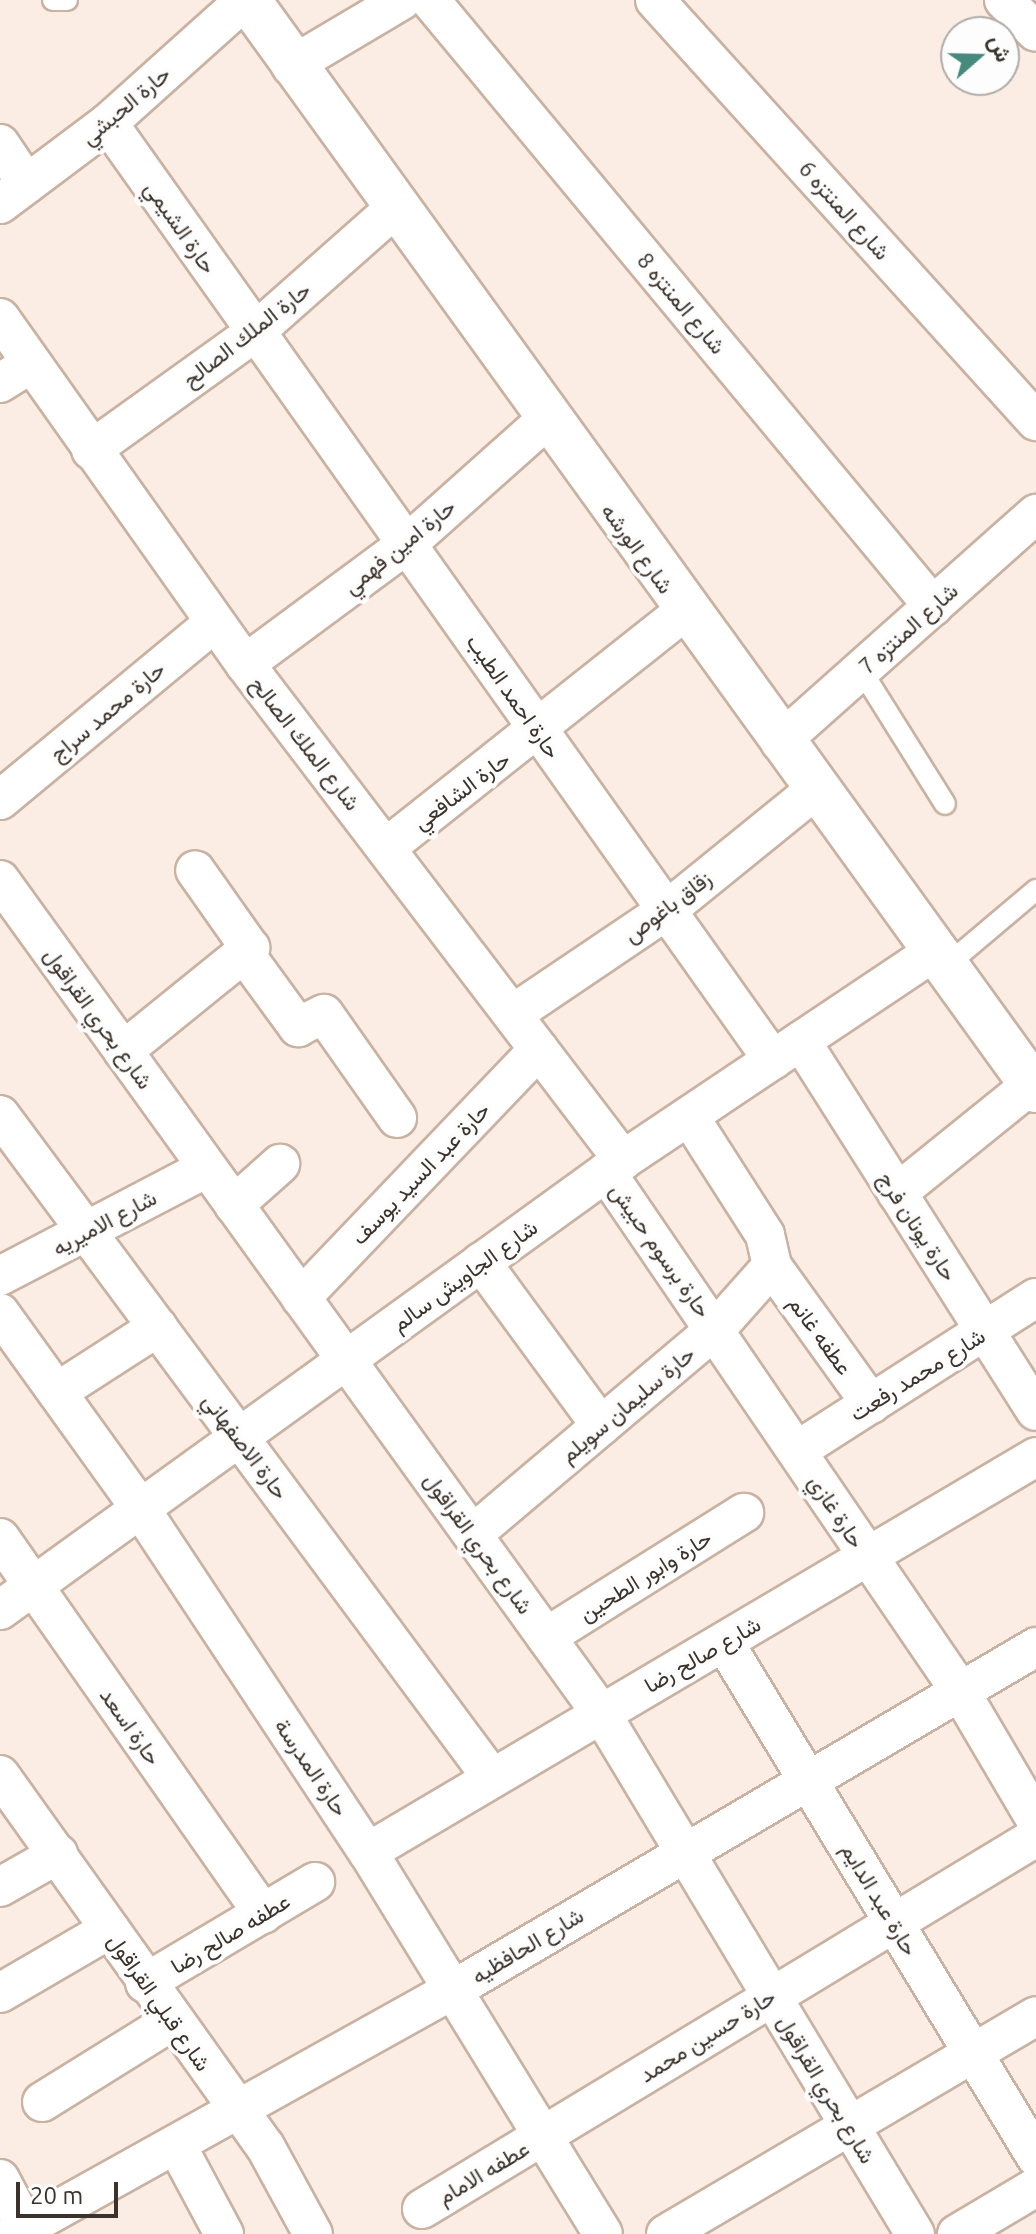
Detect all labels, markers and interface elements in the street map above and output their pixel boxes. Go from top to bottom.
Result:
north arrow [940,16,1020,96]
text: ش [985,32,1017,65]
street label: حارة الحبشي [75,60,175,150]
street label: شارع المنتزه 6 [794,155,896,265]
street label: حارة الشيمي [140,176,222,278]
street label: شارع المنتزه 8 [632,247,732,359]
street label: حارة الملك الصالح [177,276,315,392]
street label: حارة امين فهمي [338,493,460,599]
street label: شارع الورشه [596,498,680,598]
street label: شارع المنتزه 7 [853,577,963,679]
street label: حارة احمد الطيب [461,629,567,763]
street label: حارة محمد سراج [44,655,170,767]
street label: شارع الملك الصالح [245,671,367,815]
street label: حارة الشافعي [407,745,515,835]
street label: زقاق باغوص [618,864,716,948]
street label: شارع بحري القراقول [39,942,159,1094]
street label: حارة عبد السيد يوسف [345,1096,495,1250]
street label: حارة يونان فرج [873,1167,963,1285]
street label: حارة برسوم حبيش [605,1178,717,1322]
street label: شارع الاميريه [47,1184,161,1260]
street label: شارع الجاويش سالم [386,1213,542,1337]
street label: عطفه غانم [784,1290,858,1380]
street label: شارع محمد رفعت [845,1322,989,1426]
street label: حارة سليمان سويلم [554,1340,700,1468]
street label: حارة الاصفهاني [198,1388,294,1504]
street label: شارع بحري القراقول [419,1467,539,1619]
street label: حارة غازي [804,1469,870,1553]
street label: حارة وابور الطحين [574,1524,716,1626]
street label: شارع صالح رضا [639,1610,765,1698]
street label: حارة اسعد [95,1682,167,1770]
street label: حارة المدرسة [270,1713,354,1821]
street label: حارة عبد الدايم [836,1838,924,1960]
street label: عطفه صالح رضا [166,1887,294,1979]
street label: شارع الحافظيه [466,1901,588,1989]
street label: شارع قبلي القراقول [103,1928,217,2076]
street label: حارة حسين محمد [634,1983,780,2087]
street label: شارع بحري القراقول [772,2010,882,2168]
street label: عطفه الامام [433,2134,533,2210]
scale bar [20,2166,122,2216]
text: 20 m [30,2182,83,2209]

